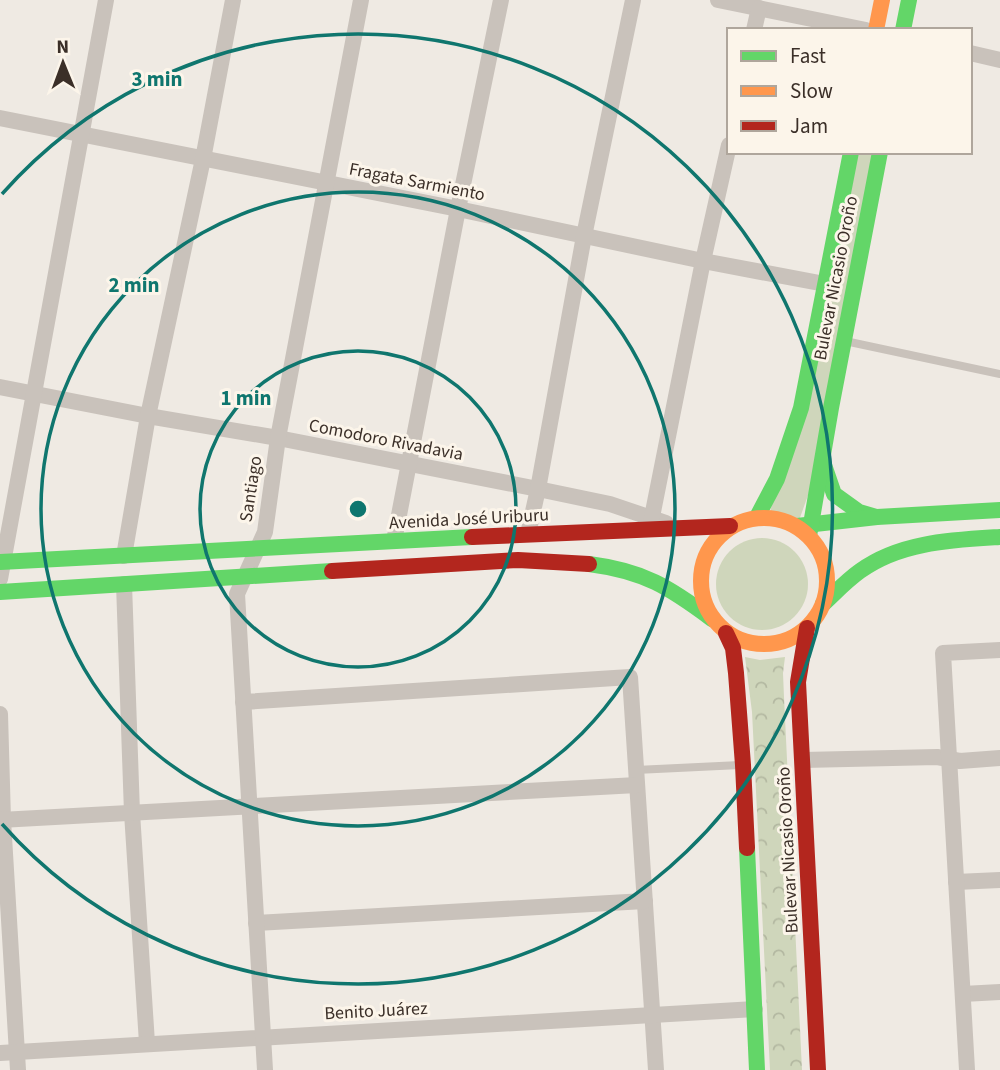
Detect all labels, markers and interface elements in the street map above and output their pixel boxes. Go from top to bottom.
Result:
north arrow [28,28,98,98]
legend [727,28,972,154]
text: N [56,34,69,61]
text: Fast [790,41,826,71]
text: 3 min [131,64,183,94]
text: Slow [790,76,833,106]
text: Jam [790,111,828,141]
street label: Fragata Sarmiento [347,157,487,207]
street label: Bulevar Nicasio Oroño [808,194,864,362]
text: 2 min [108,270,160,300]
text: 1 min [220,383,272,413]
street label: Comodoro Rivadavia [307,413,465,467]
street label: Santiago [233,454,269,524]
centre of rings [346,497,370,521]
street label: Avenida José Uriburu [388,502,550,536]
street label: Bulevar Nicasio Oroño [771,766,805,934]
street label: Benito Juárez [324,996,428,1026]

